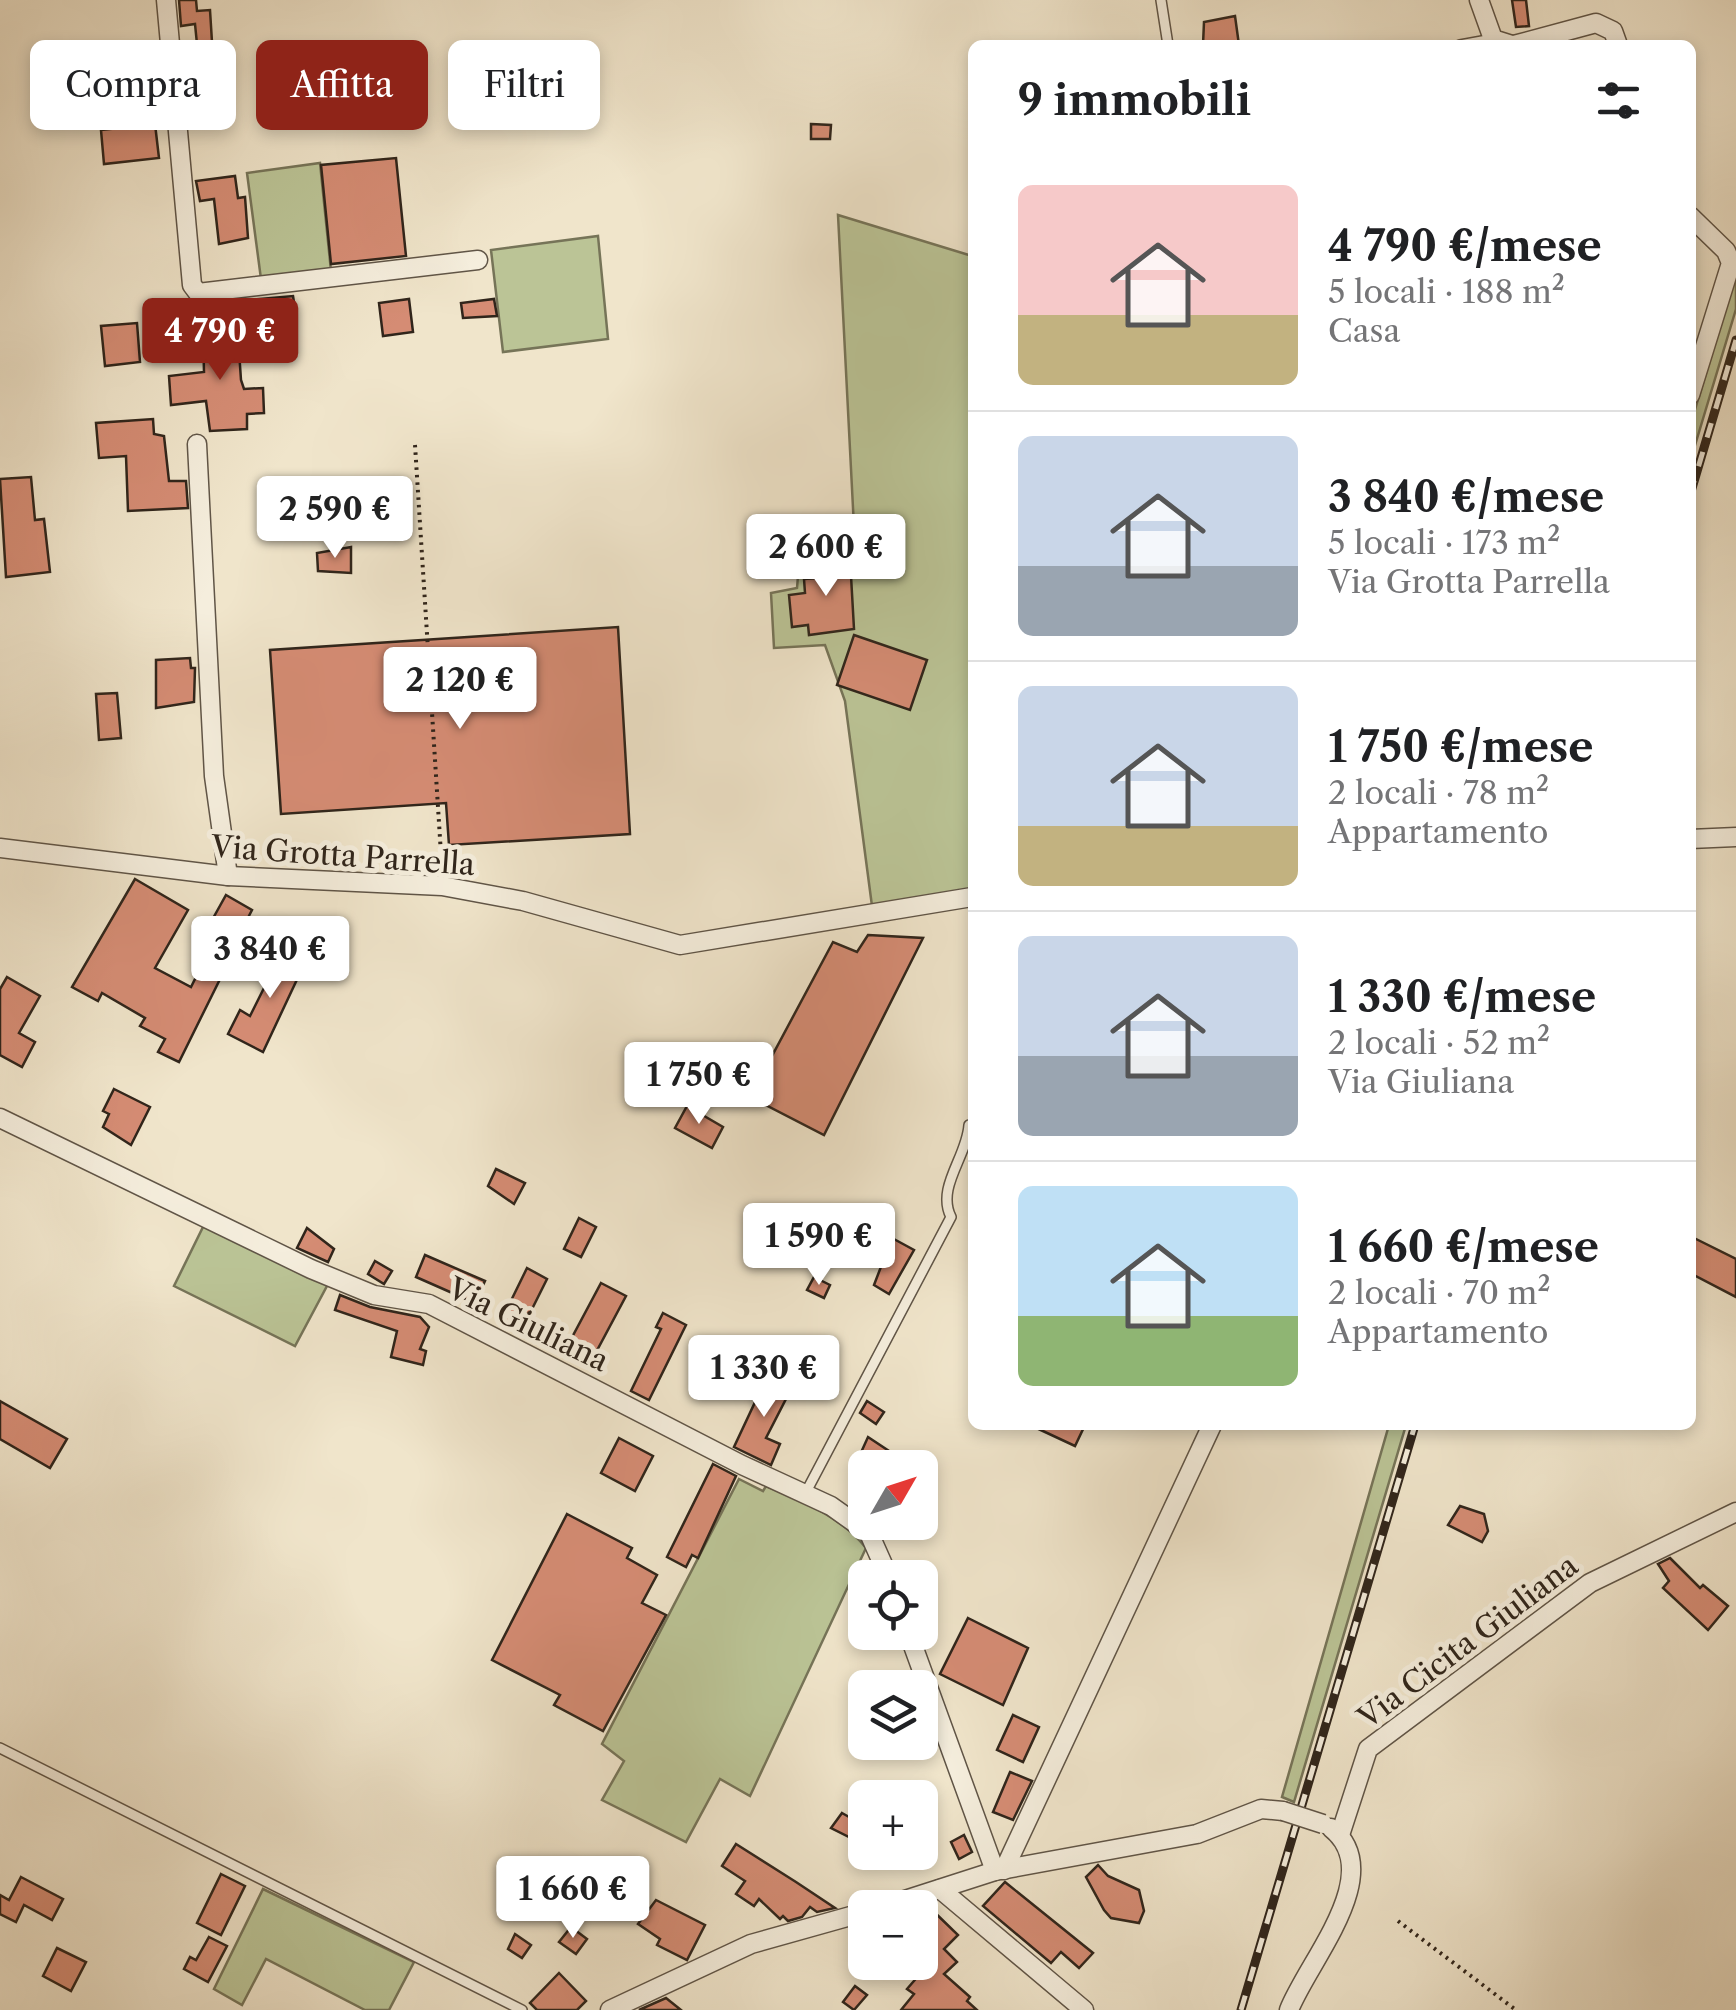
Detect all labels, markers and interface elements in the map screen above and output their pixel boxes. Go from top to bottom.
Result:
chip: Compra [30,40,236,130]
chip: Affitta [256,40,428,130]
chip: Filtri [448,40,600,130]
icon: filters [1591,73,1646,128]
text: 9 immobili [1018,74,1251,126]
text: 4 790 €/mese [1328,220,1602,272]
icon: home [1098,225,1218,345]
text: 5 locali · 188 m² [1328,272,1565,311]
pin: 4 790 € [128,298,312,383]
text: 4 790 € [164,311,276,350]
text: Casa [1328,311,1400,350]
text: 3 840 €/mese [1328,471,1604,523]
pin: 2 590 € [243,476,427,561]
icon: home [1098,476,1218,596]
text: 2 590 € [279,489,391,528]
pin: 2 600 € [734,514,918,599]
text: 5 locali · 173 m² [1328,523,1560,562]
text: 2 600 € [768,527,884,566]
text: Via Grotta Parrella [1328,562,1610,601]
pin: 2 120 € [368,647,552,732]
text: 2 120 € [406,660,514,699]
text: 1 750 €/mese [1328,721,1593,773]
icon: home [1098,726,1218,846]
text: 2 locali · 78 m² [1328,773,1549,812]
text: Appartamento [1328,812,1548,851]
street label: Via Grotta Parrella [209,828,476,883]
pin: 3 840 € [178,916,362,1001]
text: 3 840 € [213,929,327,968]
text: 1 330 €/mese [1328,971,1596,1023]
icon: home [1098,976,1218,1096]
text: 2 locali · 52 m² [1328,1023,1550,1062]
pin: 1 750 € [607,1042,791,1127]
text: 1 750 € [646,1055,752,1094]
text: Via Giuliana [1328,1062,1514,1101]
pin: 1 590 € [727,1203,911,1288]
text: 1 590 € [765,1216,873,1255]
text: 1 660 €/mese [1328,1221,1599,1273]
icon: home [1098,1226,1218,1346]
street label: Via Giuliana [441,1269,615,1379]
text: 2 locali · 70 m² [1328,1273,1550,1312]
text: Appartamento [1328,1312,1548,1351]
pin: 1 330 € [672,1335,856,1420]
text: 1 330 € [710,1348,818,1387]
north arrow [848,1450,938,1540]
map controls [848,1450,938,1980]
street label: Via Cicita Giuliana [1350,1547,1585,1737]
button: locate [848,1560,938,1650]
button: layers [848,1670,938,1760]
button: + [848,1780,938,1870]
pin: 1 660 € [481,1856,665,1941]
text: 1 660 € [518,1869,628,1908]
button: − [848,1890,938,1980]

